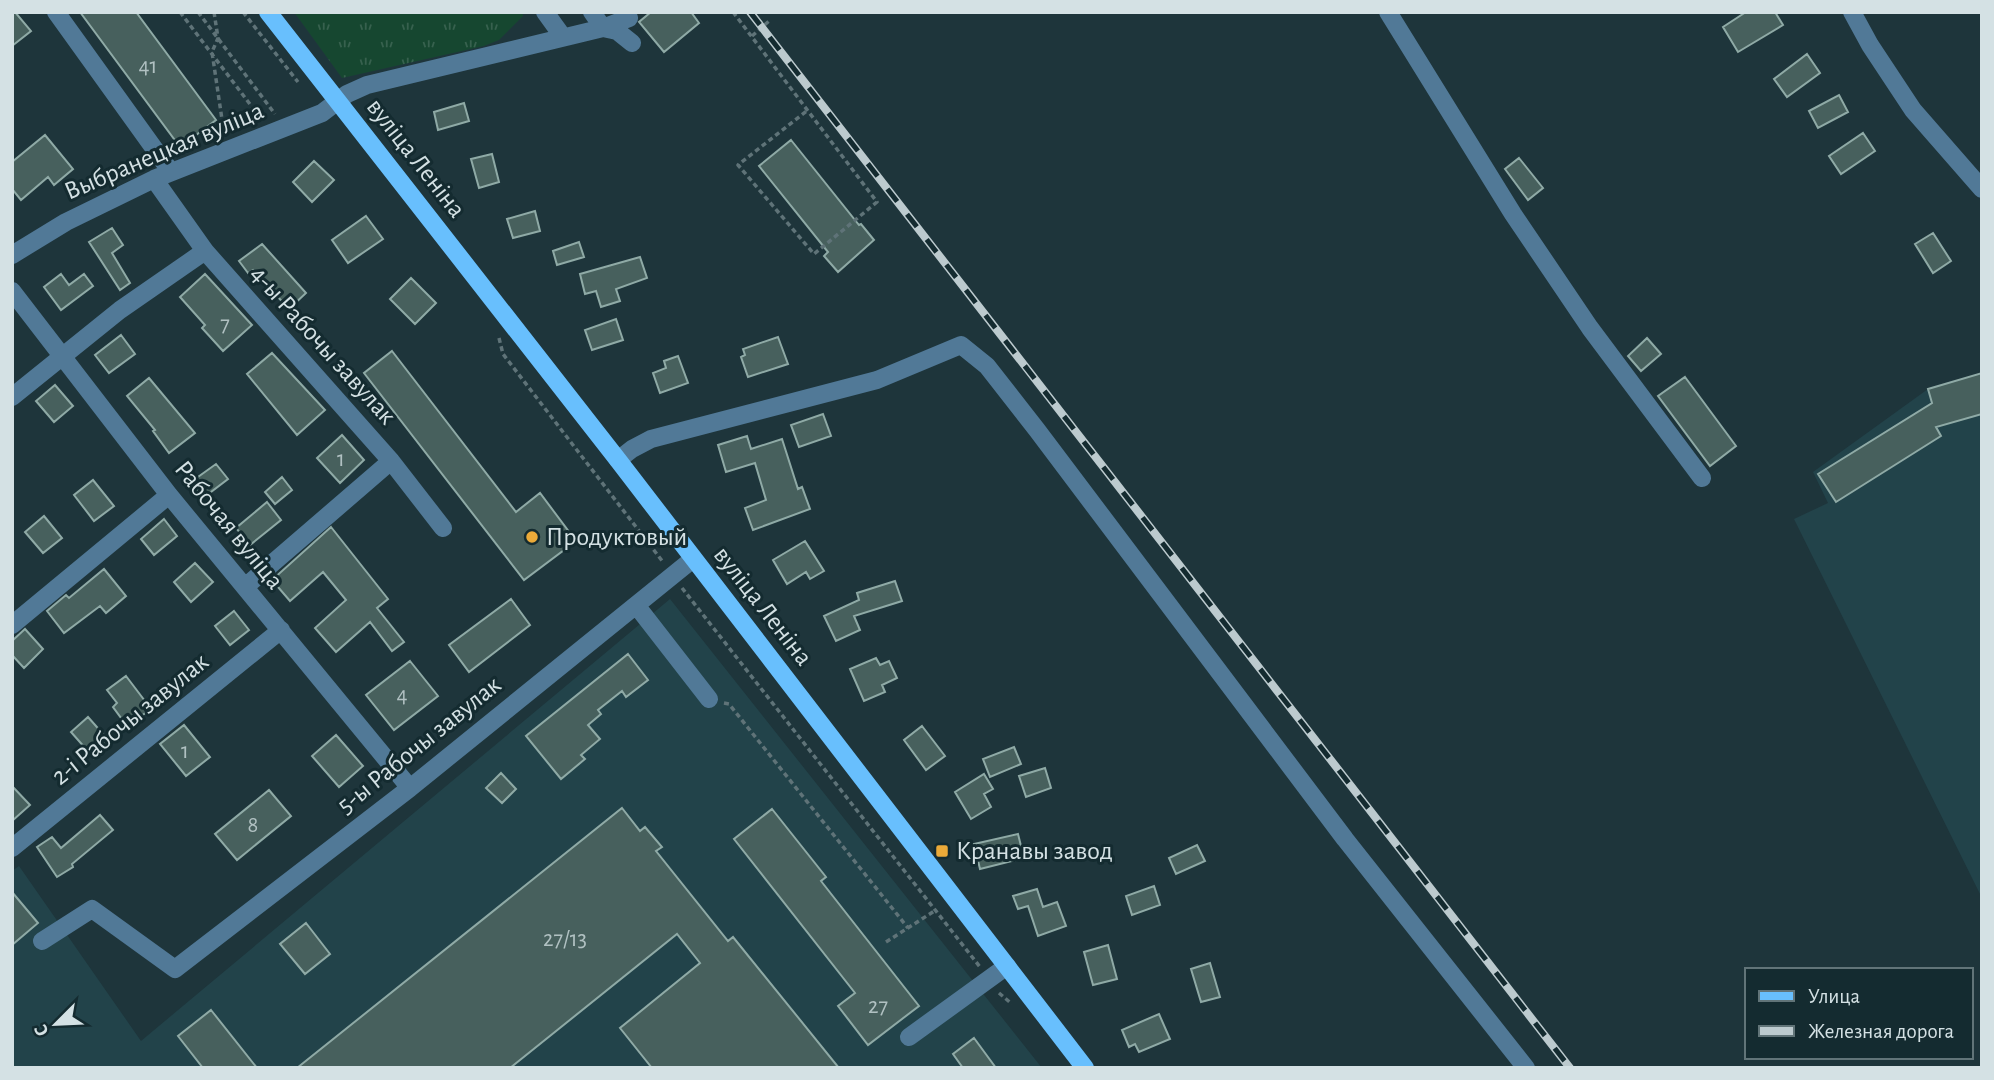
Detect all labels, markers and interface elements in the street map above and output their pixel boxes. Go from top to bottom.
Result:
house number: 41 [139,55,157,78]
street label: вуліца Леніна [362,94,470,222]
street label: Выбранецкая вуліца [61,97,267,205]
street label: 4-ы Рабочы завулак [245,261,401,429]
house number: 7 [220,313,230,336]
house number: 1 [337,448,345,471]
street label: Рабочая вуліца [170,456,289,594]
place label: Продуктовый [546,524,687,550]
marker: Продуктовый [524,529,540,545]
street label: вуліца Леніна [709,542,817,670]
street label: 2-і Рабочы завулак [47,648,213,790]
street label: 5-ы Рабочы завулак [332,671,506,819]
house number: 4 [396,684,408,707]
house number: 1 [181,740,189,763]
house number: 8 [248,814,258,837]
place label: Кранавы завод [956,838,1113,864]
marker: Кранавы завод [934,843,950,859]
house number: 27/13 [543,928,587,951]
legend [1745,968,1973,1059]
text: Улица [1808,986,1861,1007]
north arrow [21,989,91,1059]
house number: 27 [868,995,888,1018]
text: Железная дорога [1808,1021,1955,1042]
text: С [31,1022,53,1039]

